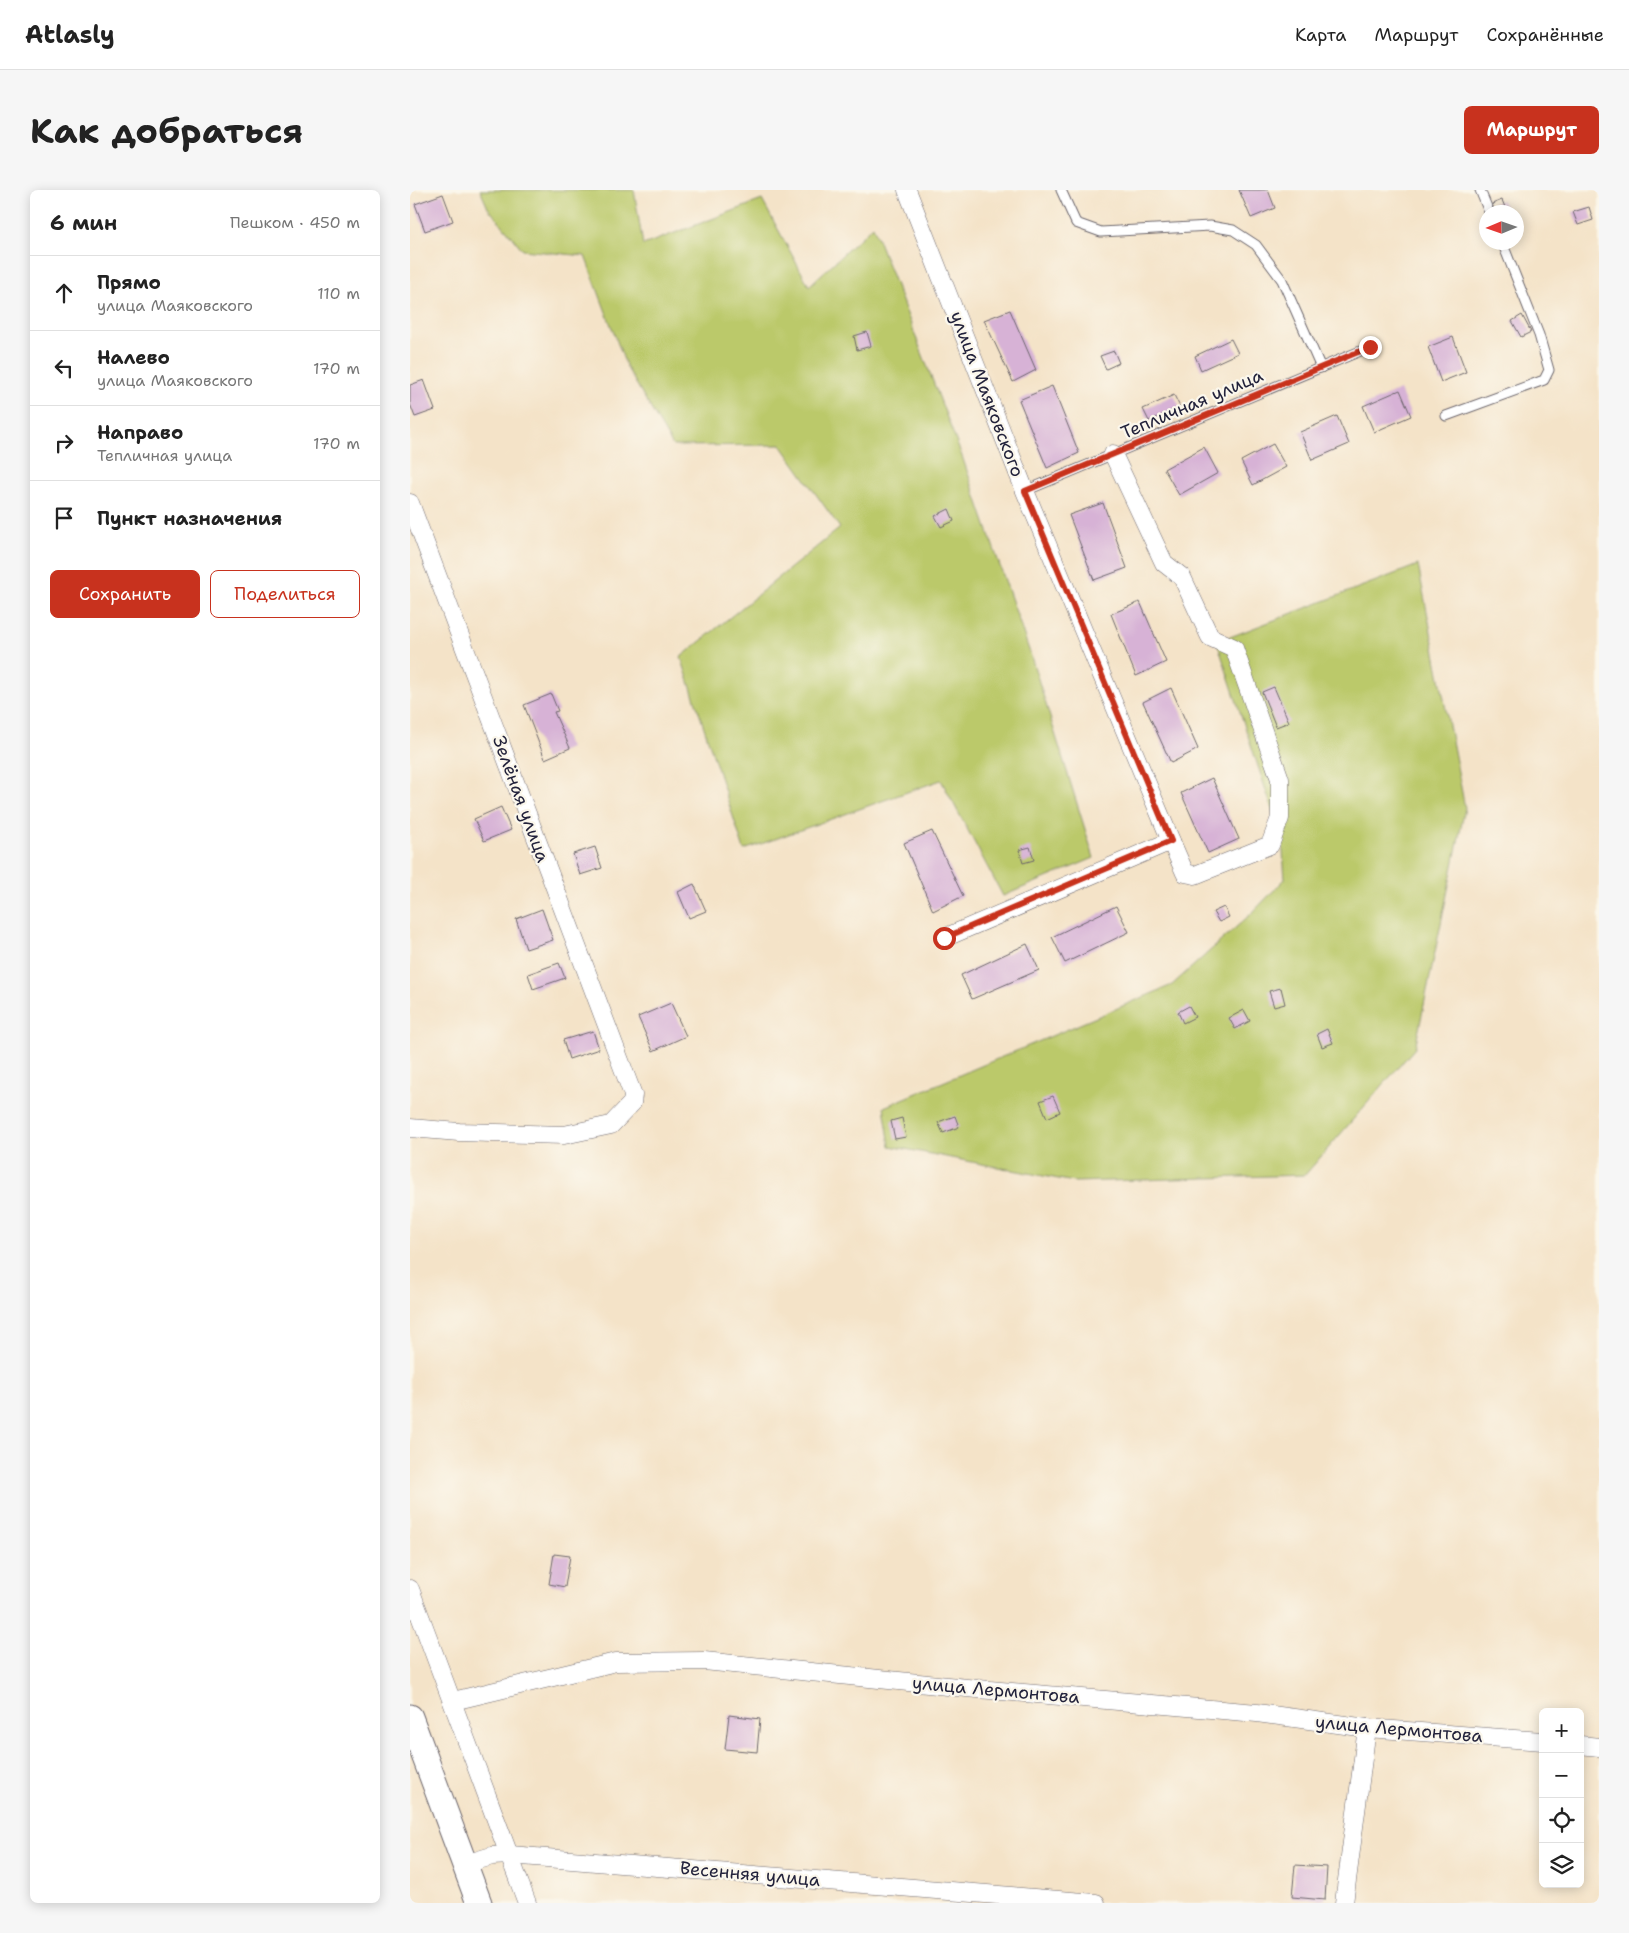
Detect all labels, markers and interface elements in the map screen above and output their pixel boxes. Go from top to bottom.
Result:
text: Atlasly [25,19,115,51]
text: Карта [1295,23,1346,47]
text: Маршрут [1374,23,1458,47]
text: Сохранённые [1486,23,1604,47]
button: Маршрут [1464,106,1599,154]
text: Как добраться [30,107,303,154]
north arrow [1479,205,1524,250]
text: 6 мин [50,209,117,237]
text: Пешком · 450 m [230,212,360,233]
text: Прямо [97,270,161,295]
icon: ahead [50,279,78,307]
text: 110 m [317,283,360,304]
text: улица Маяковского [97,295,253,316]
street label: улица Маяковского [944,308,1030,480]
route end [1359,336,1382,359]
text: Налево [97,345,170,370]
icon: left [50,354,78,382]
text: 170 m [313,358,360,379]
street label: Тепличная улица [1117,363,1267,445]
text: улица Маяковского [97,370,253,391]
text: Направо [97,420,183,445]
icon: right [50,429,78,457]
text: 170 m [313,433,360,454]
text: Тепличная улица [97,445,232,466]
icon: arrive [50,504,78,532]
text: Пункт назначения [97,506,282,531]
button: Сохранить [50,570,200,618]
button: Поделиться [210,570,360,618]
street label: Зелёная улица [487,732,555,866]
route start [933,927,956,950]
street label: улица Лермонтова [911,1671,1081,1709]
map controls [1539,1708,1584,1888]
button: + [1539,1708,1584,1753]
street label: улица Лермонтова [1314,1710,1484,1748]
button: − [1539,1753,1584,1798]
button: locate [1539,1798,1584,1843]
button: layers [1539,1843,1584,1888]
street label: Весенняя улица [679,1856,821,1892]

